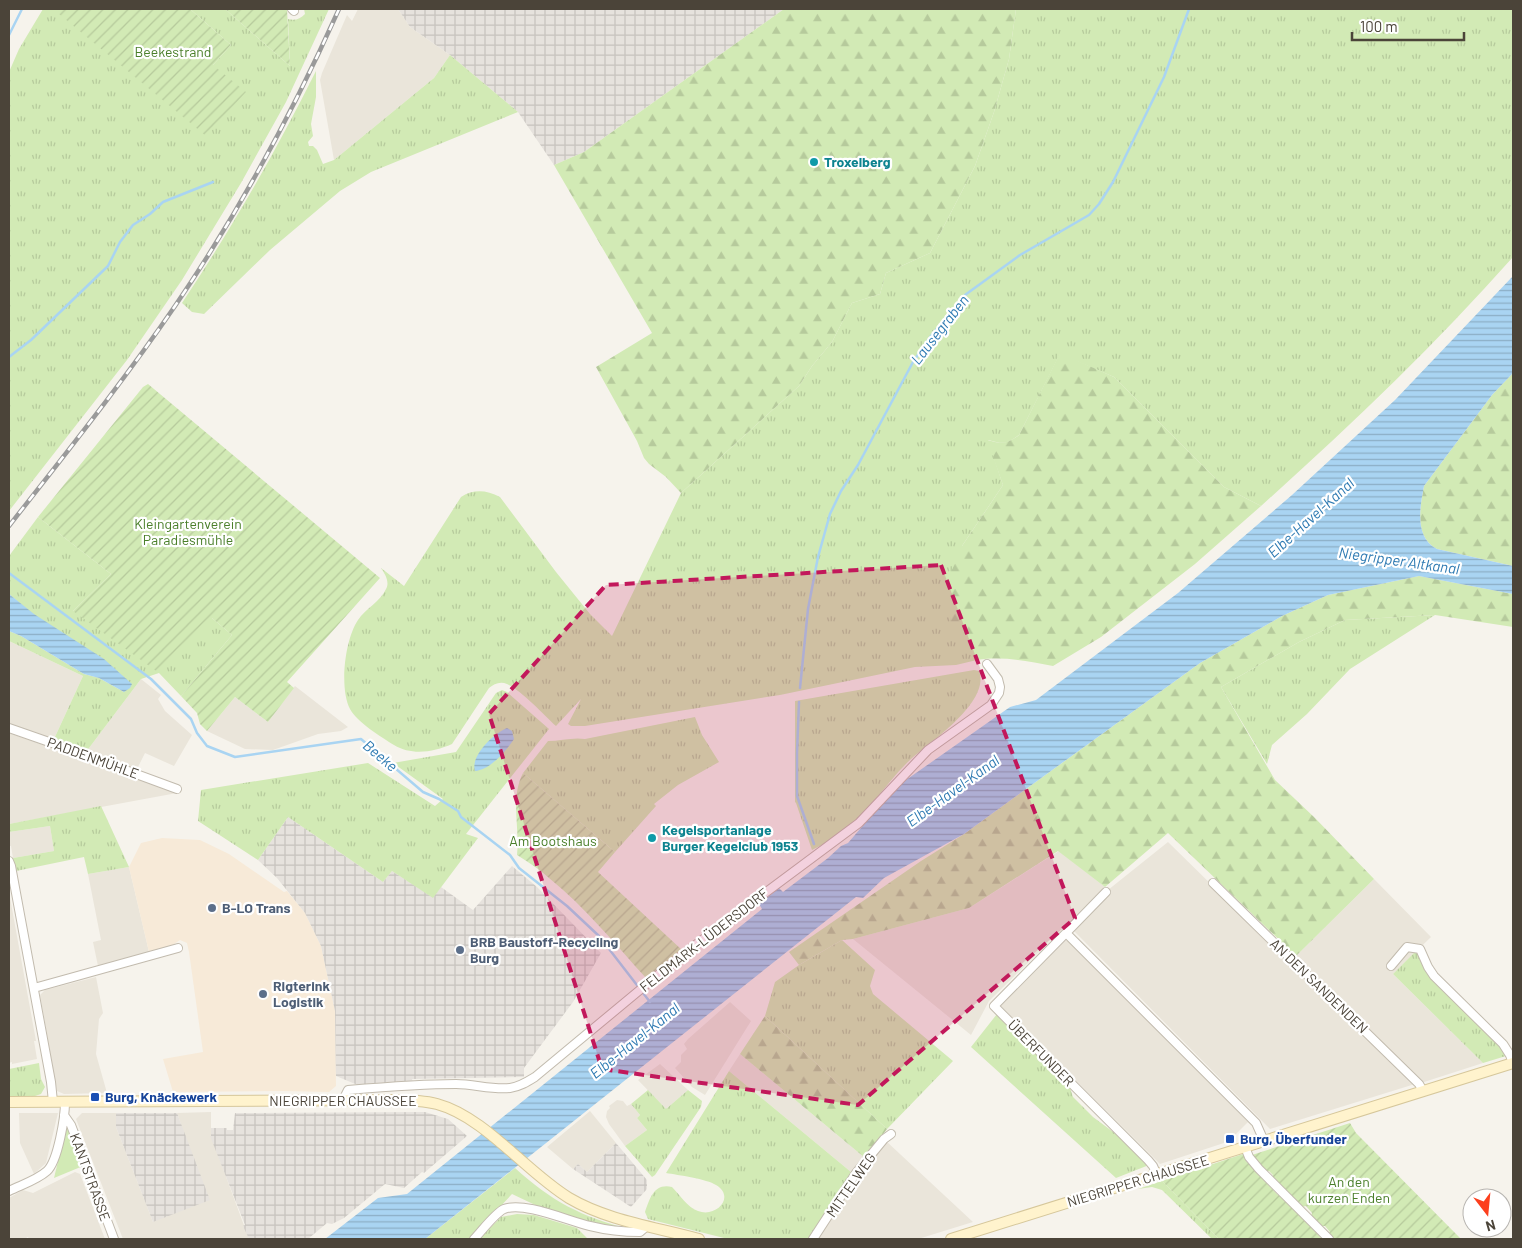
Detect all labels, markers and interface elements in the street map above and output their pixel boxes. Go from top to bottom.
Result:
scale bar [1352,10,1464,42]
text: 100 m [1360,17,1398,35]
park label: Beekestrand [135,43,211,60]
place label: Troxelberg [824,153,891,170]
marker: Troxelberg [808,156,820,168]
water label: Lausegraben [907,291,972,368]
water label: Elbe-Havel-Kanal [1263,473,1358,561]
park label: Kleingartenverein Paradiesmühle [134,515,242,548]
water label: Niegripper Altkanal [1338,543,1461,577]
street label: PADDENMÜHLE [45,733,141,782]
water label: Beeke [360,736,402,775]
water label: Elbe-Havel-Kanal [903,750,1003,830]
place label: Kegelsportanlage Burger Kegelclub 1953 [662,821,798,854]
park label: Am Bootshaus [509,832,597,849]
marker: Kegelsportanlage Burger Kegelclub 1953 [646,832,658,844]
street label: FELDMARK-LÜDERSDORF [636,884,771,995]
place label: B-LO Trans [222,899,291,916]
marker: B-LO Trans [206,902,218,914]
place label: BRB Baustoff-Recycling Burg [470,933,619,966]
street label: AN DEN SANDENDEN [1267,935,1372,1037]
marker: BRB Baustoff-Recycling Burg [454,944,466,956]
place label: Rigterink Logistik [273,977,330,1010]
marker: Rigterink Logistik [257,988,269,1000]
water label: Elbe-Havel-Kanal [586,998,683,1082]
street label: ÜBERFUNDER [1005,1016,1078,1089]
place label: Burg, Knäckewerk [105,1088,217,1105]
marker: Burg, Knäckewerk [89,1091,101,1103]
street label: NIEGRIPPER CHAUSSEE [269,1092,417,1109]
street label: KANTSTRASSE [67,1130,114,1223]
place label: Burg, Überfunder [1240,1130,1348,1147]
marker: Burg, Überfunder [1224,1133,1236,1145]
street label: MITTELWEG [822,1149,879,1220]
street label: NIEGRIPPER CHAUSSEE [1065,1151,1211,1210]
park label: An den kurzen Enden [1308,1173,1390,1206]
north arrow [1462,1188,1512,1238]
text: N [1484,1217,1498,1235]

